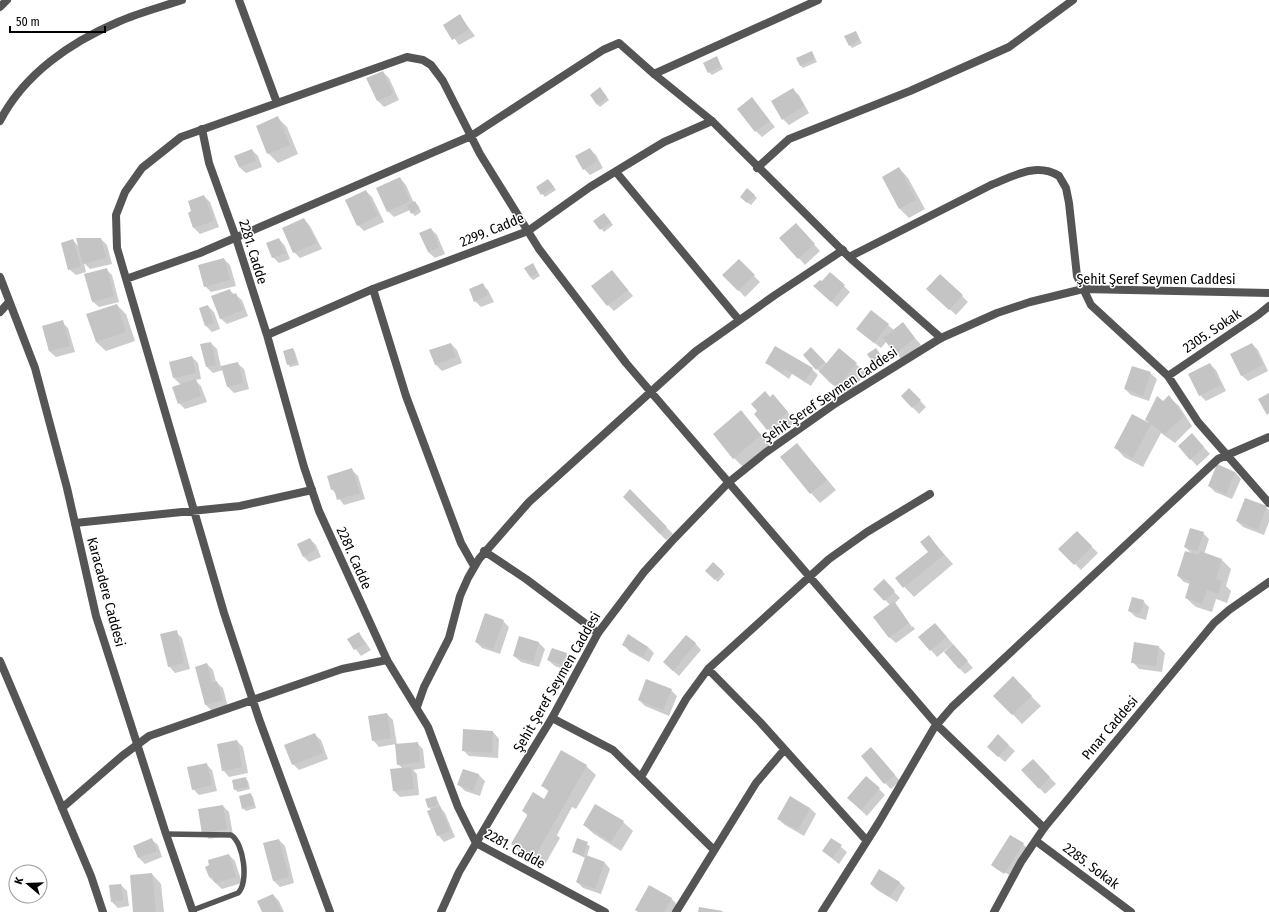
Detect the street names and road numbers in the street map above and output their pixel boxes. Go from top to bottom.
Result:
street label: 2299. Cadde [457,209,527,251]
street label: 2281. Cadde [235,218,271,286]
street label: Şehit Şeref Seymen Caddesi [1076,271,1236,288]
street label: 2305. Sokak [1180,305,1245,357]
street label: Şehit Şeref Seymen Caddesi [759,343,901,447]
street label: 2281. Cadde [333,524,375,592]
street label: Karacadere Caddesi [83,535,129,649]
street label: Şehit Şeref Seymen Caddesi [510,609,604,755]
street label: Pınar Caddesi [1078,693,1142,763]
street label: 2281. Cadde [482,825,548,873]
street label: 2285. Sokak [1060,839,1123,893]

